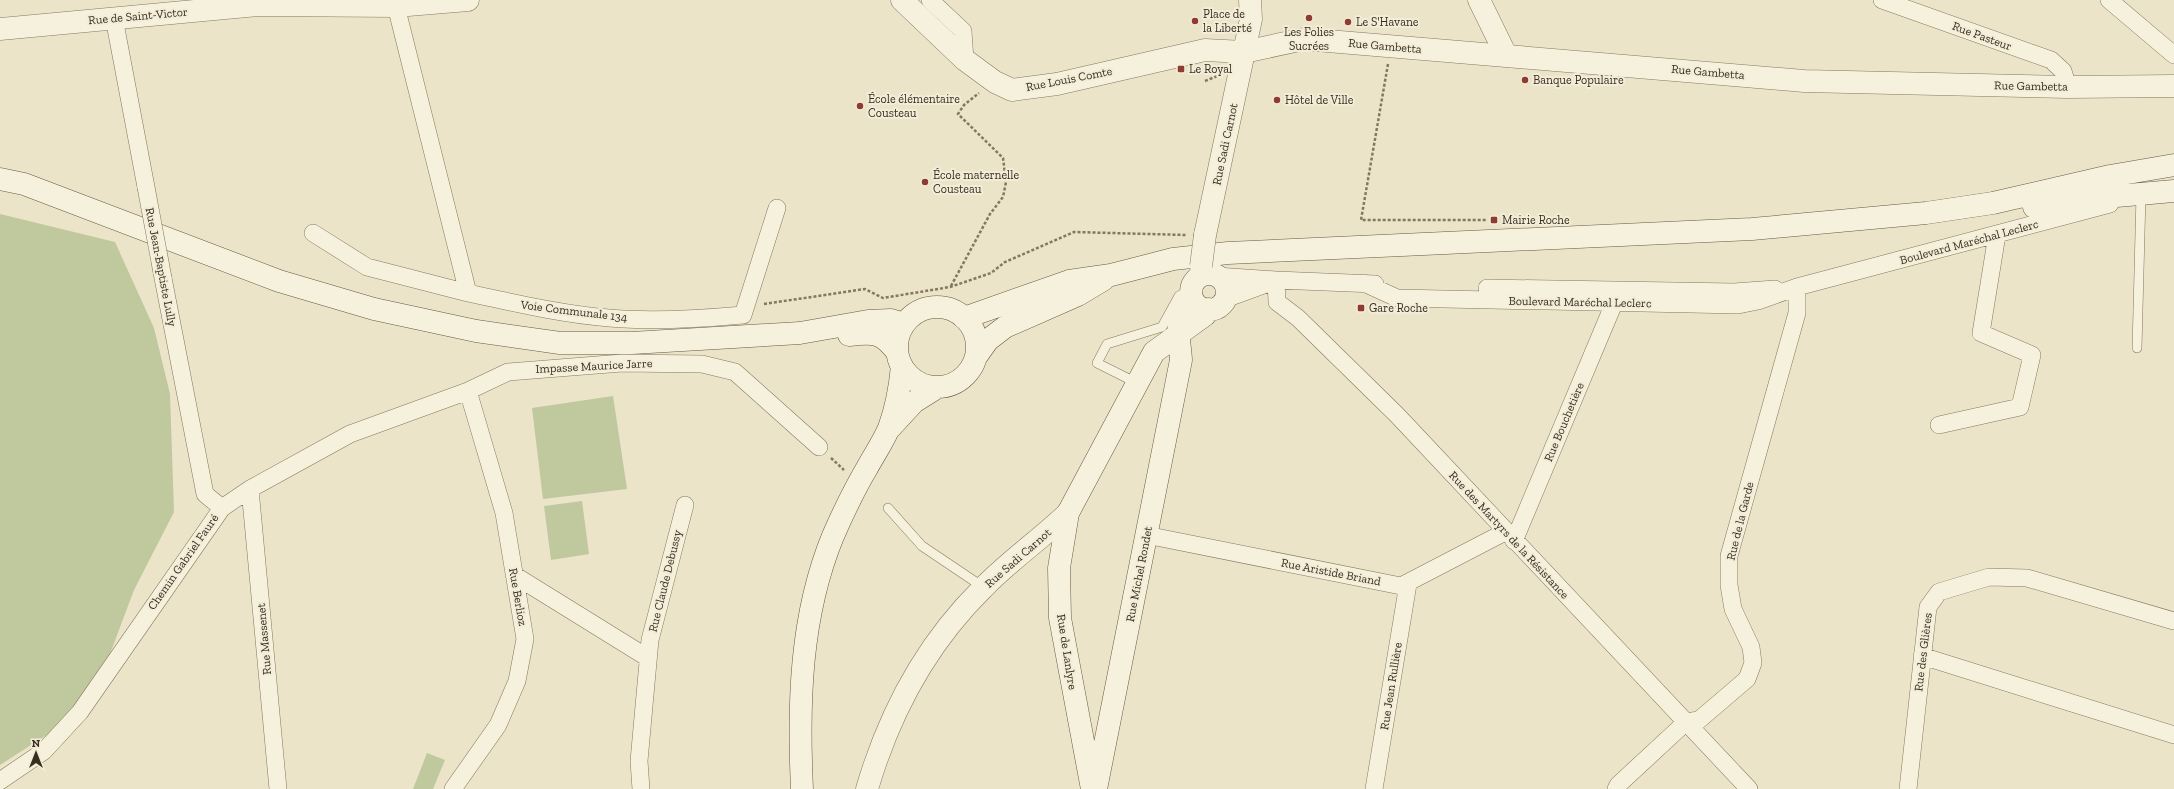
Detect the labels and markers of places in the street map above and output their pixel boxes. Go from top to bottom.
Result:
place label: Place de la Liberté [1203,7,1252,35]
marker: Les Folies Sucrées [1304,13,1314,23]
place label: Le S'Havane [1356,15,1419,29]
marker: Place de la Liberté [1190,16,1200,26]
marker: Le S'Havane [1343,17,1353,27]
place label: Les Folies Sucrées [1284,25,1334,53]
place label: Le Royal [1189,62,1232,76]
marker: Le Royal [1176,64,1186,74]
place label: Banque Populaire [1533,73,1624,87]
marker: Banque Populaire [1520,75,1530,85]
place label: École élémentaire Cousteau [868,91,960,120]
place label: Hôtel de Ville [1285,93,1354,107]
marker: Hôtel de Ville [1272,95,1282,105]
marker: École élémentaire Cousteau [855,101,865,111]
place label: École maternelle Cousteau [933,167,1020,196]
marker: École maternelle Cousteau [920,177,930,187]
place label: Mairie Roche [1502,213,1570,227]
marker: Mairie Roche [1489,215,1499,225]
place label: Gare Roche [1369,301,1428,315]
marker: Gare Roche [1356,303,1366,313]

